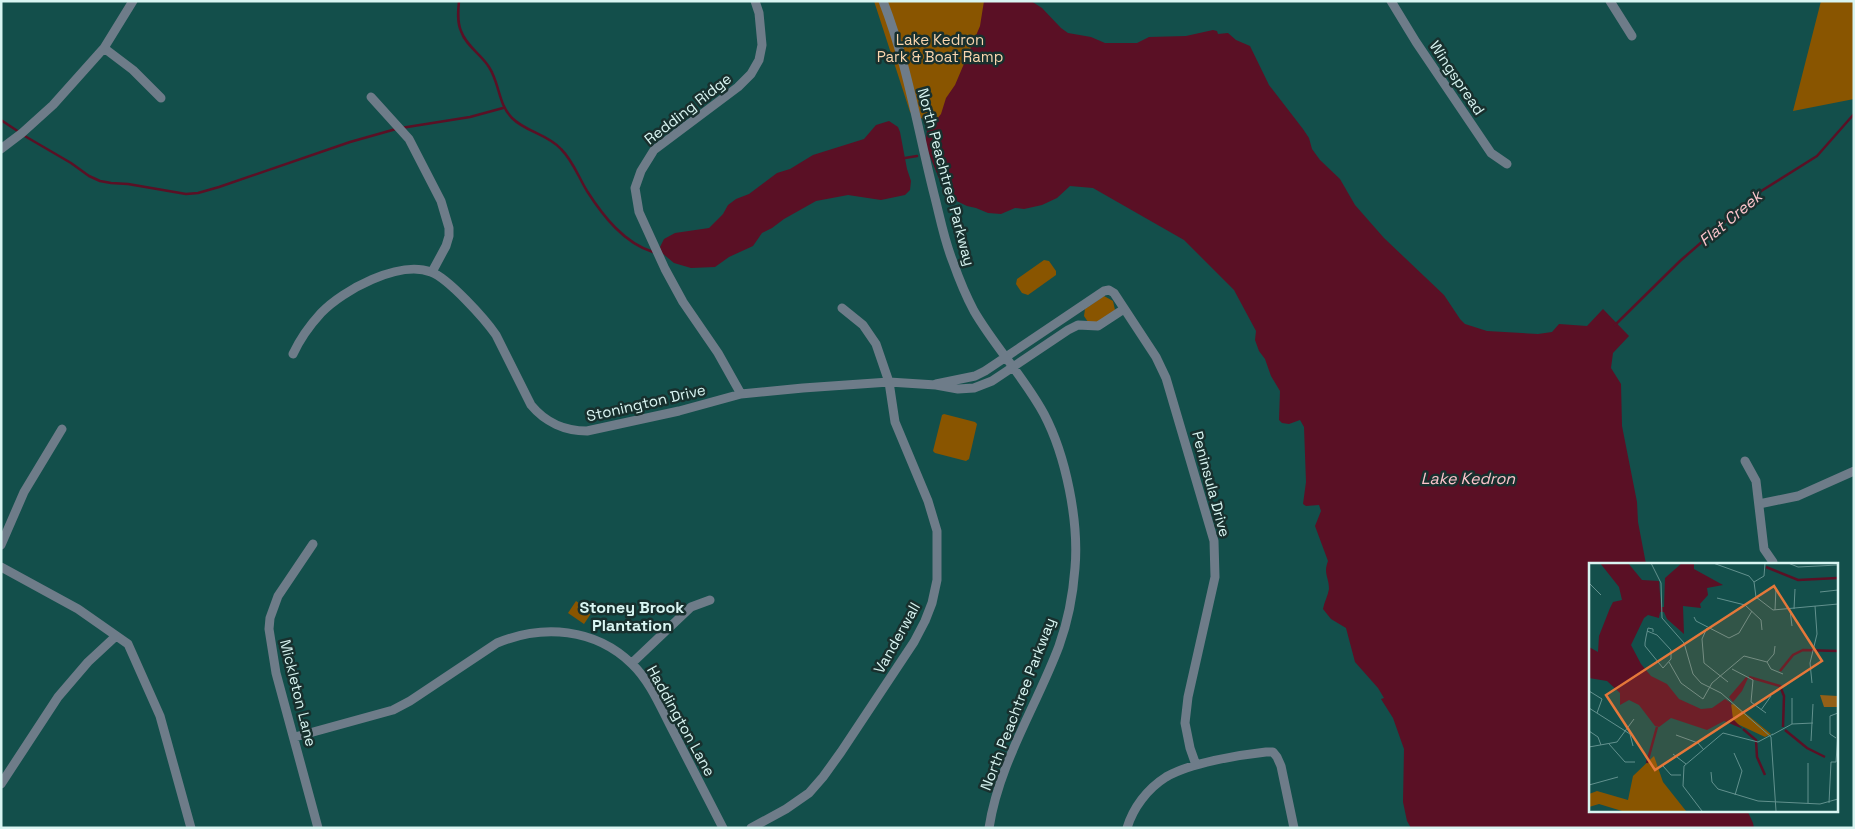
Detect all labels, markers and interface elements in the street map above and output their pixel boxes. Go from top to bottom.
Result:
park label: Lake Kedron Park & Boat Ramp [877,30,1003,66]
street label: Wingspread [1426,37,1489,118]
street label: Redding Ridge [640,69,735,149]
street label: North Peachtree Parkway [914,86,979,268]
water label: Flat Creek [1694,184,1768,251]
street label: Stonington Drive [584,380,707,425]
street label: Peninsula Drive [1188,429,1235,539]
water label: Lake Kedron [1421,468,1516,489]
inset map [1589,563,1838,812]
district label: Stoney Brook Plantation [580,597,684,636]
street label: Vanderwall [869,599,924,677]
street label: North Peachtree Parkway [976,615,1059,793]
street label: Mickleton Lane [276,637,321,749]
street label: Haddington Lane [643,662,720,780]

